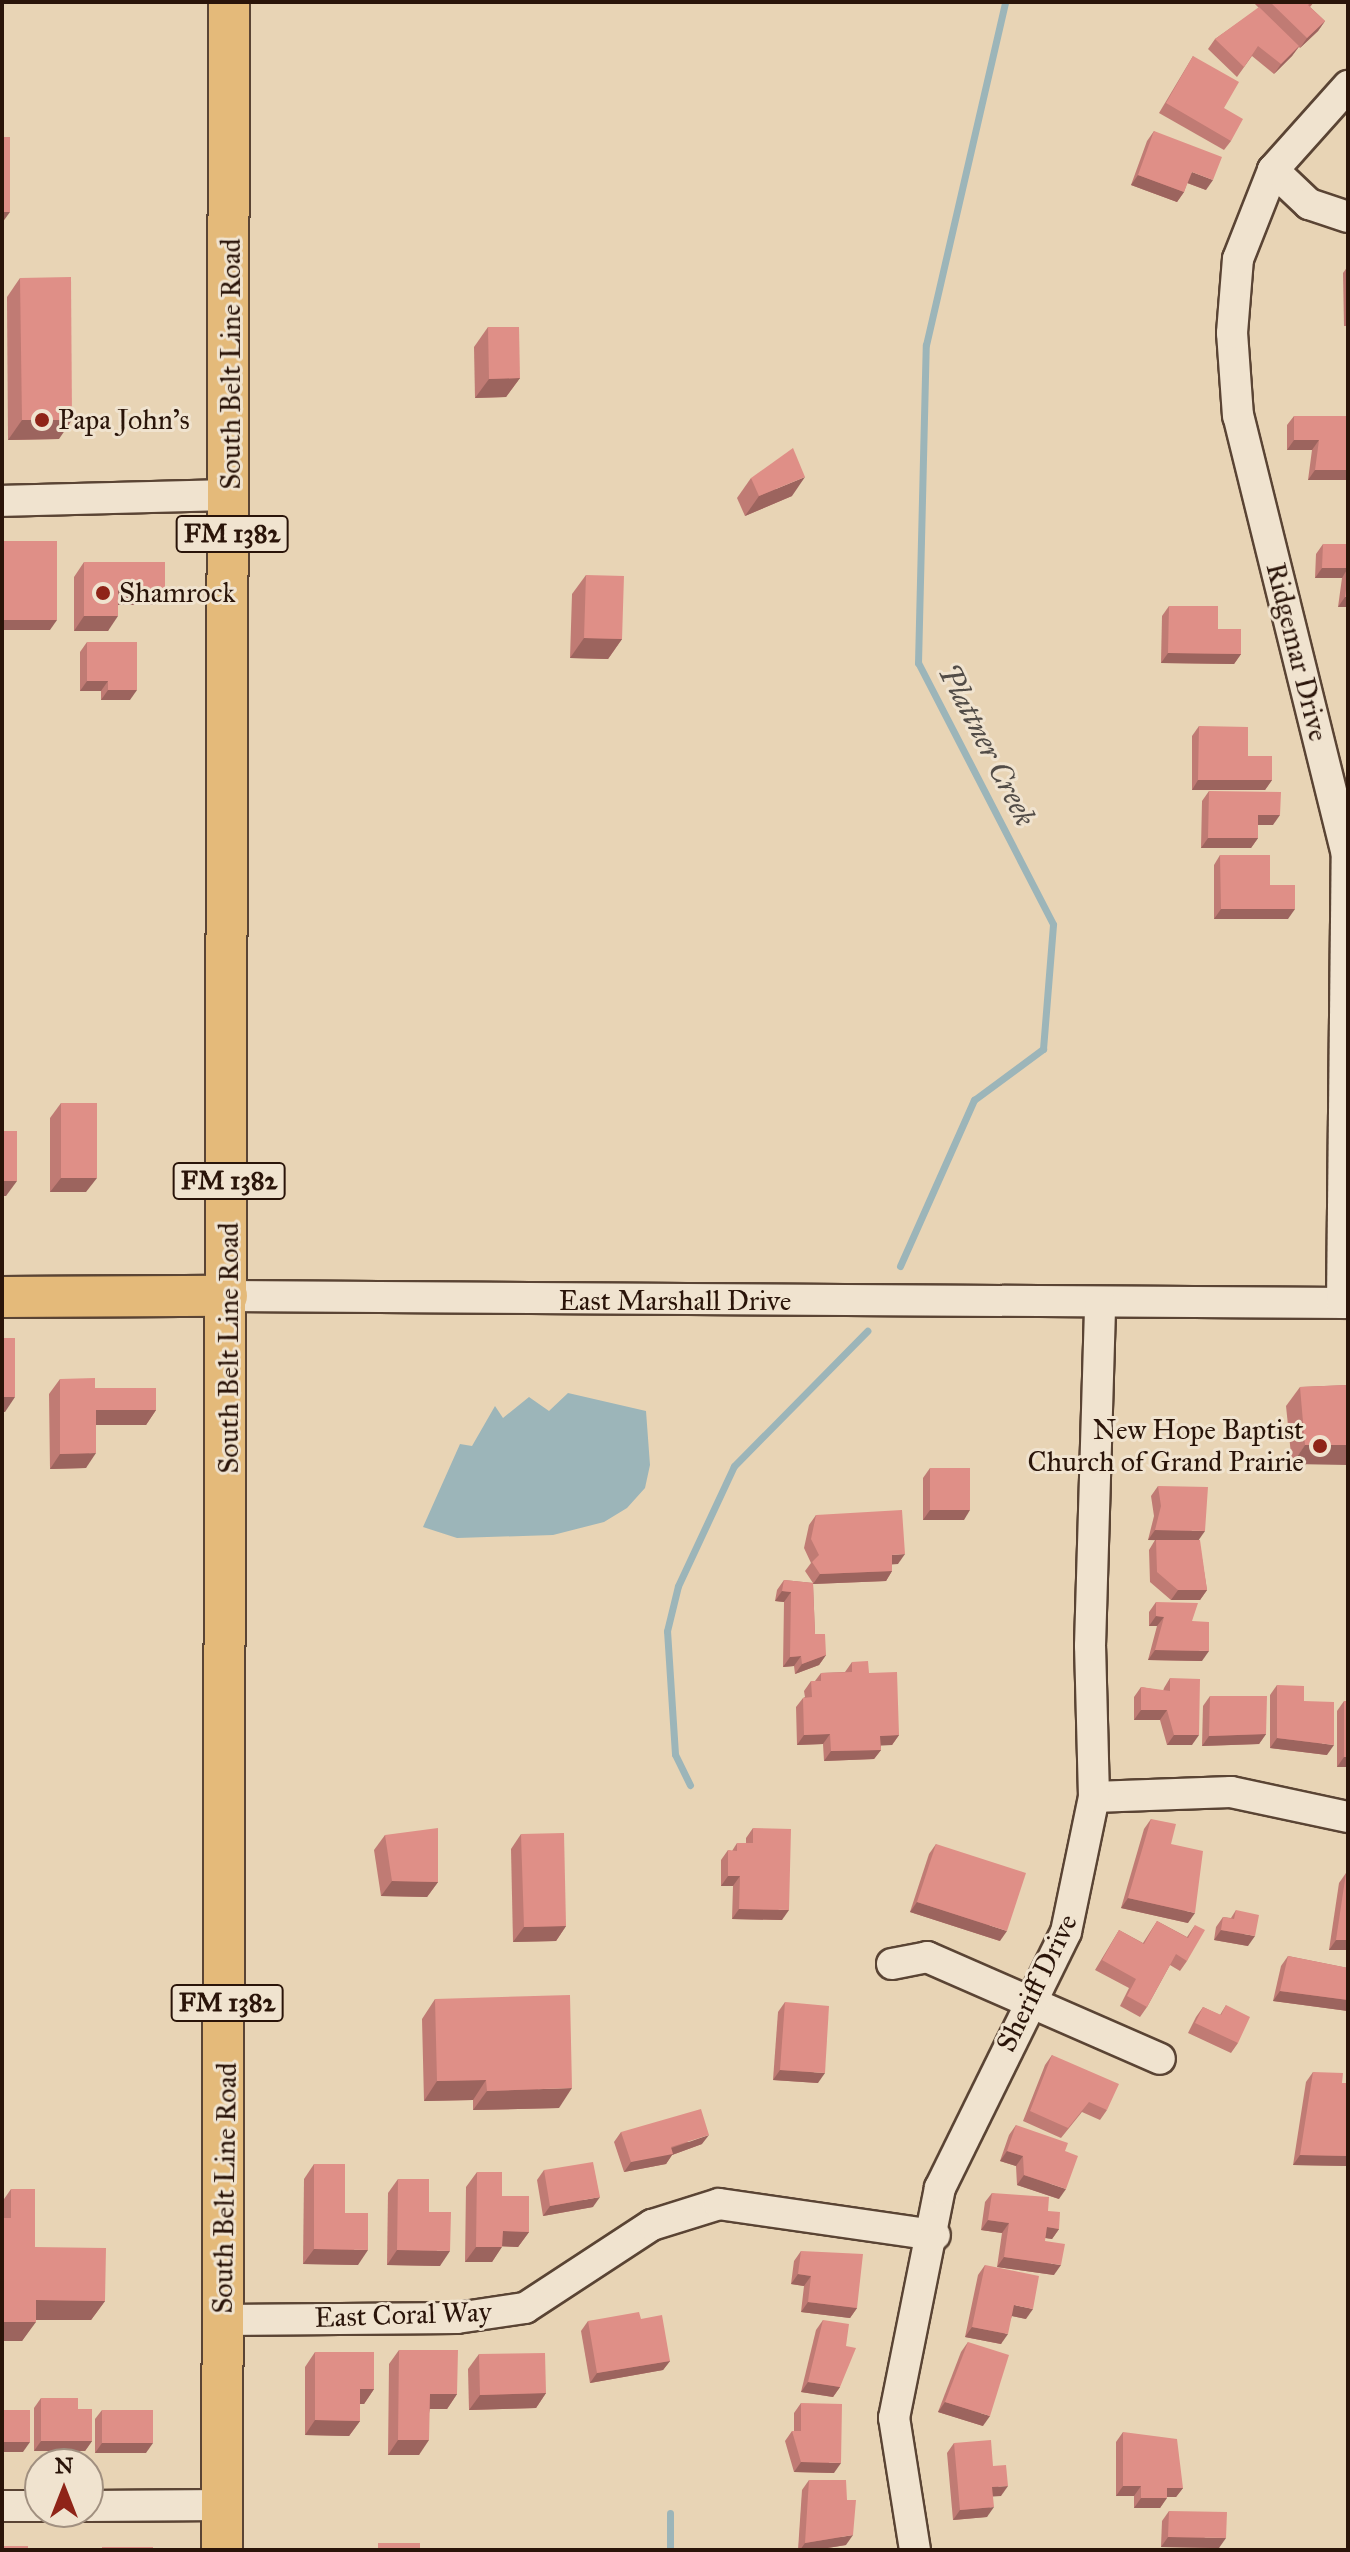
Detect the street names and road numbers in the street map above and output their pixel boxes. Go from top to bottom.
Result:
street label: South Belt Line Road [214,238,248,490]
road number: FM 1382 [174,512,290,556]
street label: Ridgemar Drive [1259,559,1335,745]
road number: FM 1382 [171,1159,287,1203]
street label: South Belt Line Road [212,1222,246,1474]
street label: East Marshall Drive [559,1284,791,1318]
street label: Sheriff Drive [989,1909,1085,2057]
road number: FM 1382 [169,1981,285,2025]
street label: South Belt Line Road [206,2062,244,2314]
street label: East Coral Way [314,2295,492,2335]

